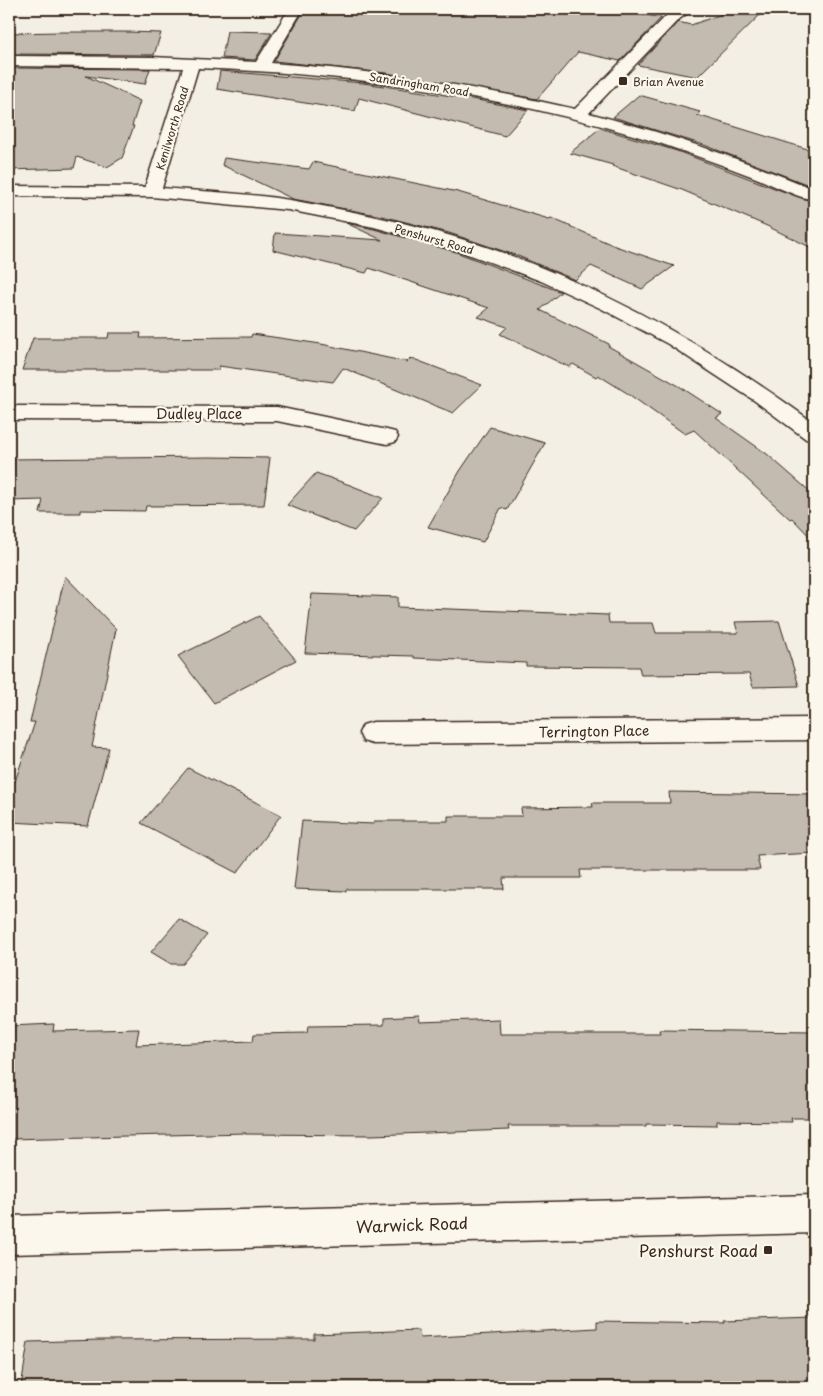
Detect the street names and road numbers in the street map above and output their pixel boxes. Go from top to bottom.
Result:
street label: Sandringham Road [368,68,470,100]
street label: Kenilworth Road [151,84,193,172]
street label: Penshurst Road [392,220,476,258]
street label: Dudley Place [156,403,242,424]
street label: Terrington Place [538,720,650,742]
street label: Warwick Road [356,1210,468,1238]

